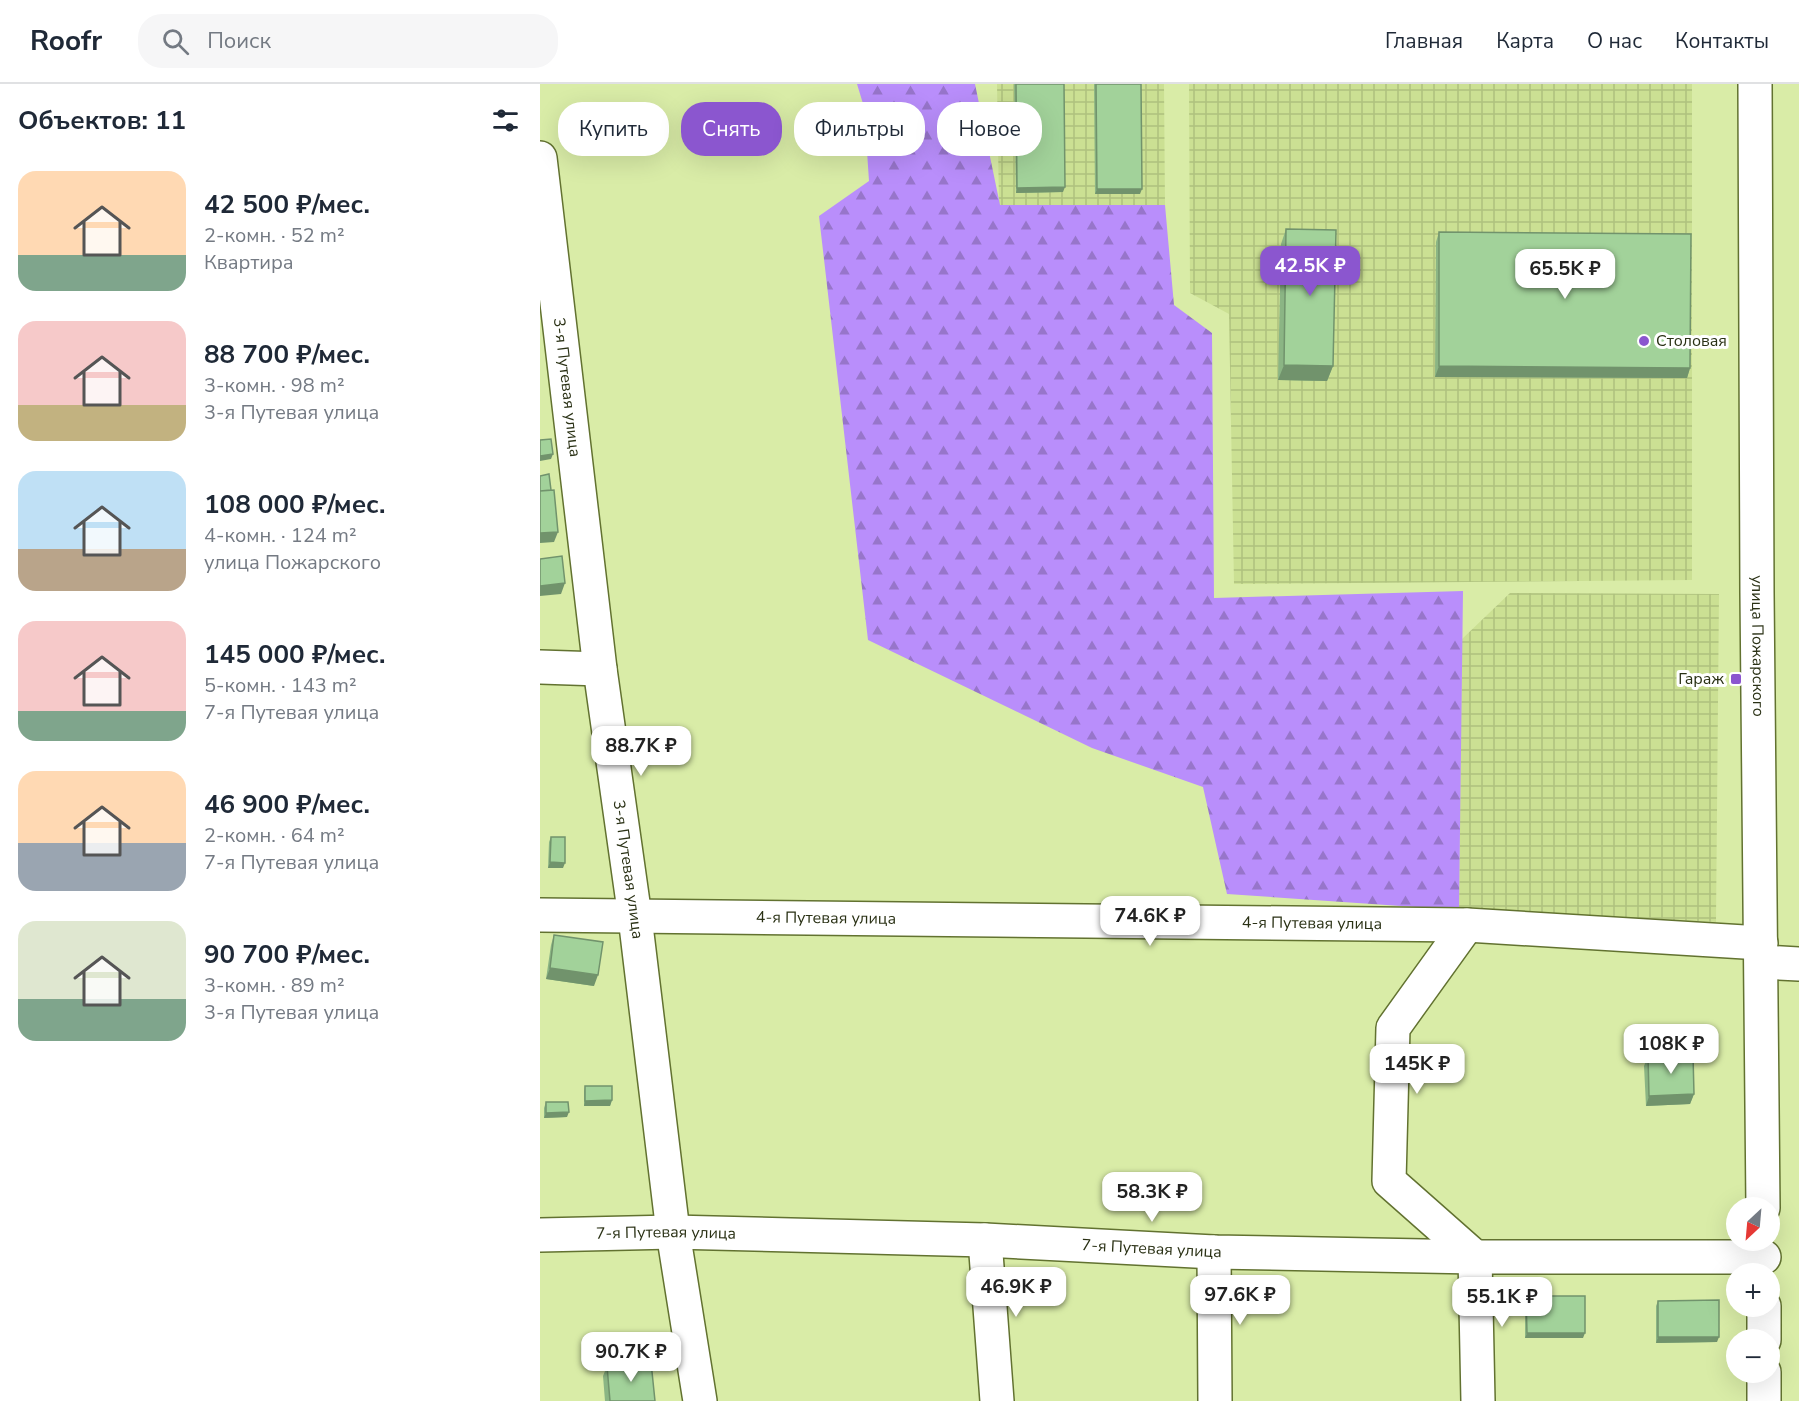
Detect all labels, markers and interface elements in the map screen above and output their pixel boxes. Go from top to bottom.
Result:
search box [138,14,558,68]
text: Roofr [30,22,102,60]
icon: search [159,25,192,58]
text: Поиск [207,26,271,56]
text: Главная [1385,27,1463,55]
text: Карта [1496,27,1554,55]
text: О нас [1587,27,1642,55]
text: Контакты [1675,27,1769,55]
chip: Купить [558,102,669,156]
chip: Снять [681,102,782,156]
chip: Фильтры [794,102,925,156]
chip: Новое [937,102,1042,156]
text: Объектов: 11 [18,103,186,138]
icon: filters [489,104,522,137]
text: 42 500 ₽/мес. [204,187,370,222]
icon: home [66,195,138,267]
text: 2-комн. · 52 m² [204,222,345,249]
pin: 42.5K ₽ [1255,246,1365,297]
text: Квартира [204,249,294,276]
pin: 65.5K ₽ [1510,249,1620,300]
text: 42.5K ₽ [1274,252,1346,279]
text: 65.5K ₽ [1529,255,1601,282]
street label: 3-я Путевая улица [548,316,586,458]
place label: Столовая [1656,330,1727,352]
marker: Столовая [1637,334,1651,348]
text: 88 700 ₽/мес. [204,337,370,372]
icon: home [66,345,138,417]
text: 3-комн. · 98 m² [204,372,345,399]
text: 3-я Путевая улица [204,399,379,426]
text: 108 000 ₽/мес. [204,487,385,522]
icon: home [66,495,138,567]
text: 4-комн. · 124 m² [204,522,357,549]
text: улица Пожарского [204,549,381,576]
street label: улица Пожарского [1746,575,1769,717]
text: 145 000 ₽/мес. [204,637,385,672]
icon: home [66,645,138,717]
place label: Гараж [1678,668,1724,690]
text: 5-комн. · 143 m² [204,672,357,699]
marker: Гараж [1729,672,1743,686]
text: 7-я Путевая улица [204,699,379,726]
pin: 88.7K ₽ [586,726,696,777]
text: 88.7K ₽ [605,732,677,759]
text: 46 900 ₽/мес. [204,787,370,822]
icon: home [66,795,138,867]
street label: 3-я Путевая улица [608,799,649,940]
text: 2-комн. · 64 m² [204,822,345,849]
text: 7-я Путевая улица [204,849,379,876]
pin: 74.6K ₽ [1095,896,1205,947]
text: 74.6K ₽ [1114,902,1186,929]
street label: 4-я Путевая улица [756,906,896,930]
street label: 4-я Путевая улица [1242,912,1382,935]
text: 90 700 ₽/мес. [204,937,370,972]
icon: home [66,945,138,1017]
text: 3-комн. · 89 m² [204,972,345,999]
text: 3-я Путевая улица [204,999,379,1026]
pin: 108K ₽ [1622,1024,1720,1075]
text: 108K ₽ [1638,1030,1704,1057]
pin: 145K ₽ [1368,1044,1466,1095]
text: 145K ₽ [1384,1050,1450,1077]
pin: 58.3K ₽ [1097,1172,1207,1223]
text: 58.3K ₽ [1116,1178,1188,1205]
north arrow [1726,1197,1780,1251]
map controls [1726,1197,1780,1383]
street label: 7-я Путевая улица [596,1221,736,1245]
street label: 7-я Путевая улица [1081,1234,1222,1263]
button: + [1726,1263,1780,1317]
pin: 46.9K ₽ [961,1267,1071,1318]
text: 46.9K ₽ [980,1273,1052,1300]
pin: 97.6K ₽ [1185,1275,1295,1326]
pin: 55.1K ₽ [1447,1277,1557,1328]
text: 97.6K ₽ [1204,1281,1276,1308]
text: 55.1K ₽ [1466,1283,1538,1310]
button: − [1726,1329,1780,1383]
pin: 90.7K ₽ [576,1332,686,1383]
text: 90.7K ₽ [595,1338,667,1365]

